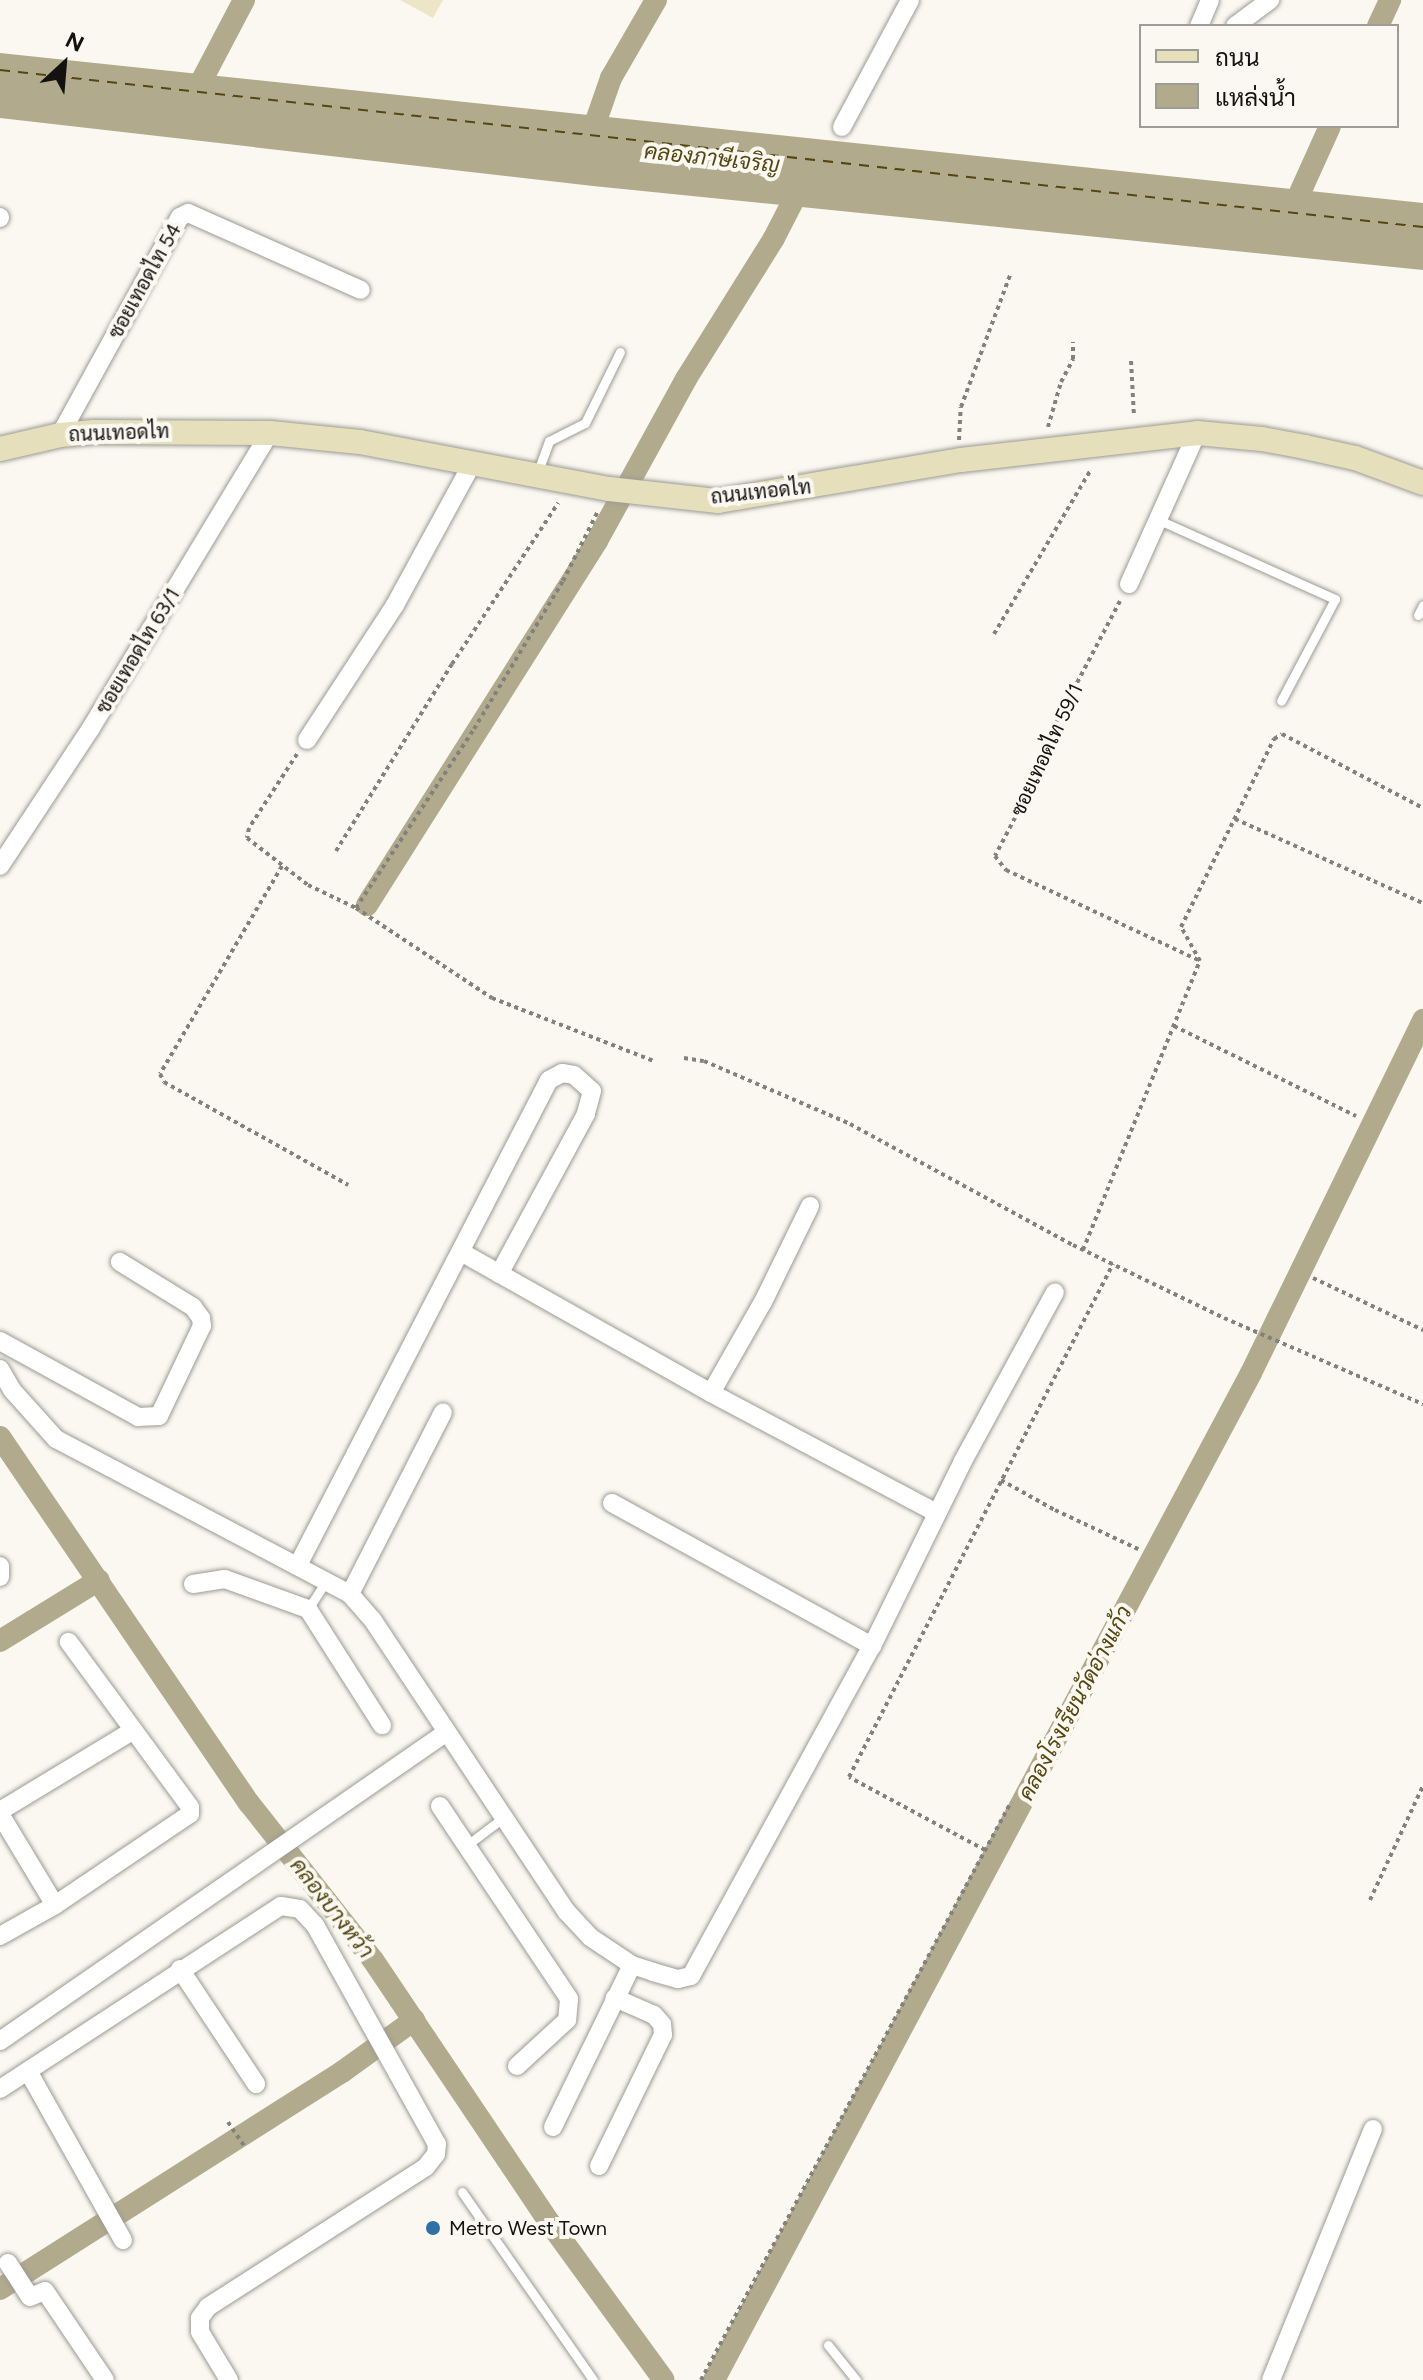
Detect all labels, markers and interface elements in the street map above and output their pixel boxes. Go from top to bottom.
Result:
north arrow [24,24,104,104]
legend [1139,24,1399,128]
text: N [61,26,88,58]
text: ถนน [1215,43,1260,72]
text: แหล่งน้ำ [1215,83,1296,112]
water label: คลองภาษีเจริญ [643,138,781,178]
street label: ซอยเทอดไท 54 [103,219,187,343]
street label: ถนนเทอดไท [68,419,170,447]
street label: ถนนเทอดไท [710,475,812,509]
street label: ซอยเทอดไท 63/1 [91,584,185,718]
street label: ซอยเทอดไท 59/1 [1006,680,1088,820]
water label: คลองโรงเรียนวัดอ่างแก้ว [1013,1601,1137,1805]
water label: คลองบางหว้า [285,1853,379,1963]
place label: Metro West Town [449,2216,607,2240]
marker: Metro West Town [424,2219,442,2237]

